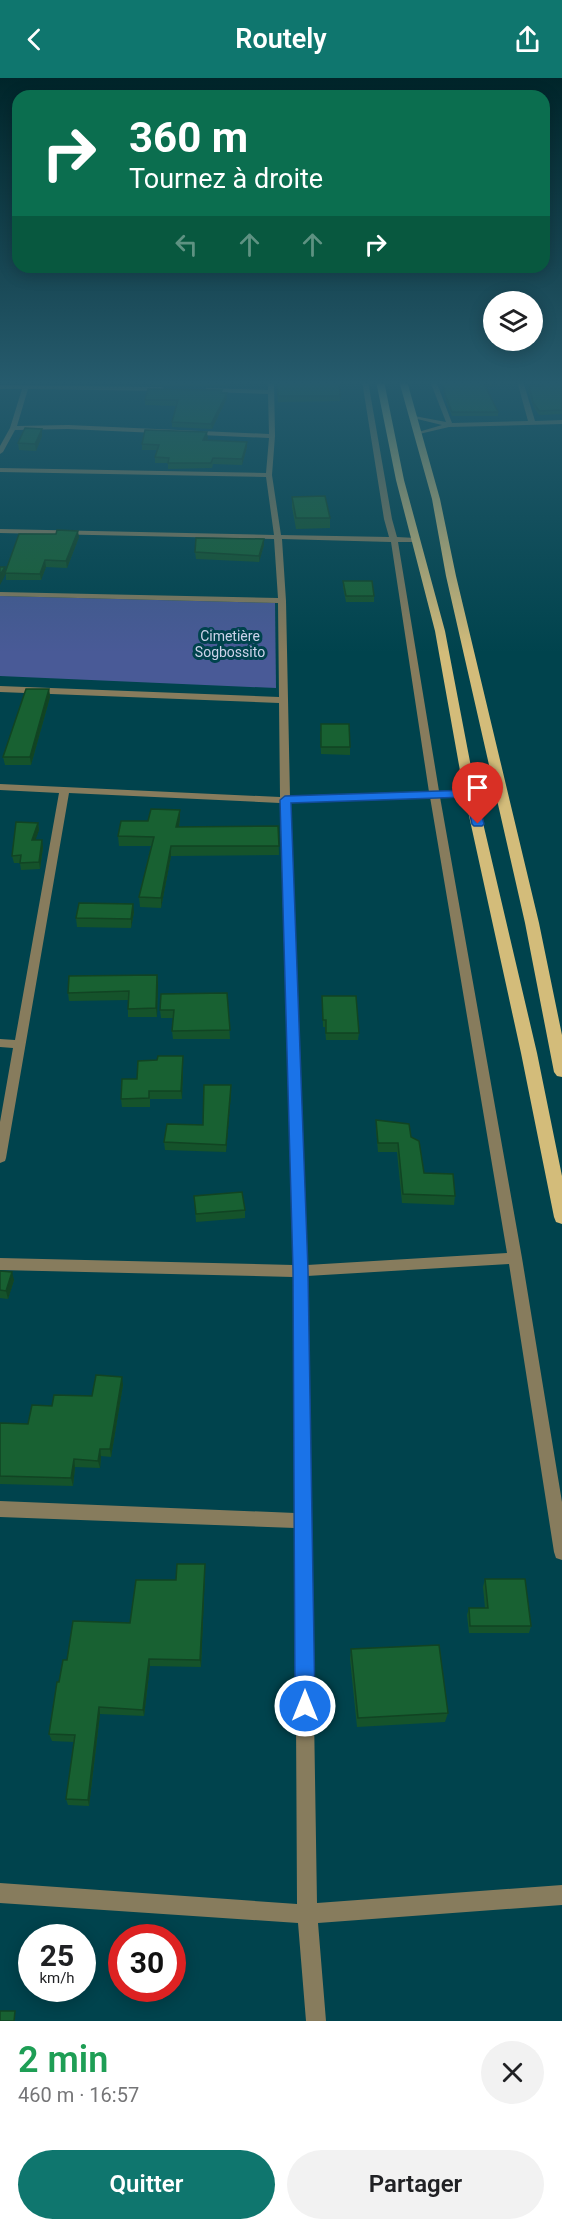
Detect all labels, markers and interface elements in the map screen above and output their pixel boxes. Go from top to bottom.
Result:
icon: back [18,23,51,56]
text: Routely [235,23,327,55]
icon: share [511,23,544,56]
text: 360 m [129,113,248,162]
icon: right [30,114,108,192]
text: Tournez à droite [129,163,323,195]
icon: left [170,228,203,261]
icon: ahead [233,228,266,261]
icon: ahead [296,228,329,261]
icon: right [359,228,392,261]
map controls [483,291,543,351]
button: layers [483,291,543,351]
park label: Cimetière Sogbossito [195,628,265,660]
pin [452,762,503,824]
icon: arrive [461,771,494,804]
position arrow [273,1674,337,1738]
speed limit sign: 30 [108,1924,186,2002]
text: 25 [40,1938,74,1973]
text: km/h [39,1969,75,1987]
text: 2 min [18,2039,108,2081]
button: close [481,2041,544,2104]
text: 460 m · 16:57 [18,2083,139,2107]
button: Quitter [18,2150,275,2219]
button: Partager [287,2150,544,2219]

